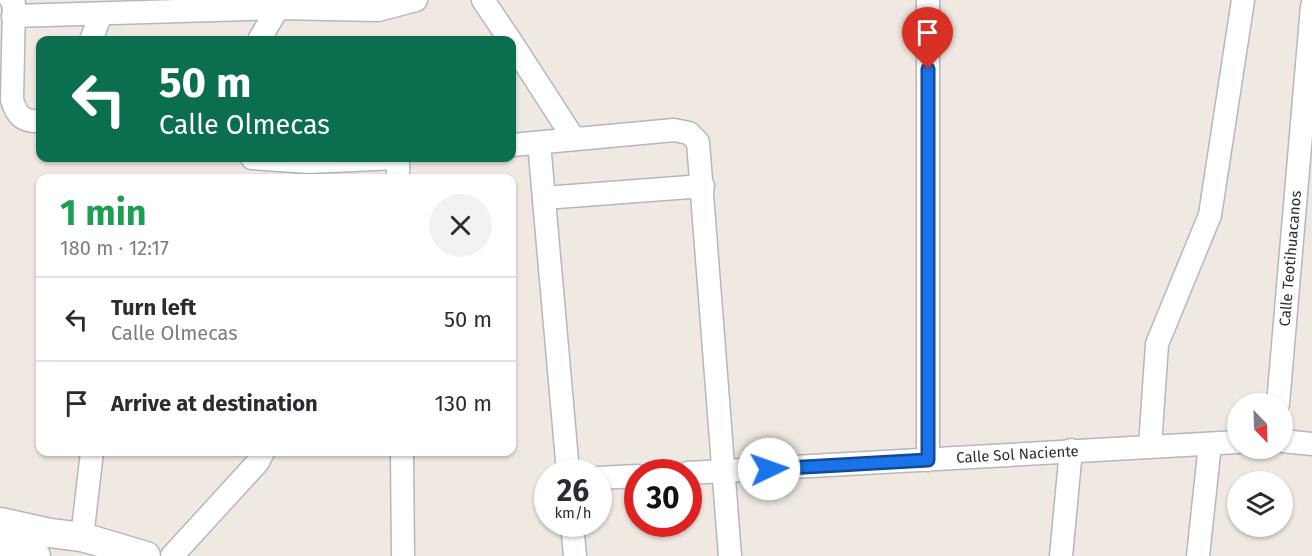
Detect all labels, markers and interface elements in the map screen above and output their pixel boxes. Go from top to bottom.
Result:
pin [902,7,953,69]
icon: arrive [911,16,944,49]
text: 50 m [159,58,252,108]
icon: left [60,60,138,138]
text: Calle Olmecas [159,109,330,141]
street label: Calle Teotihuacanos [1276,190,1305,327]
text: 1 min [60,191,147,235]
button: close [429,194,492,257]
text: 180 m · 12:17 [60,236,169,260]
text: Turn left [111,294,196,321]
icon: left [60,303,93,336]
text: 50 m [444,306,492,333]
text: Calle Olmecas [111,321,238,345]
icon: arrive [60,387,93,420]
text: Arrive at destination [111,390,318,417]
text: 130 m [435,390,492,417]
north arrow [1227,393,1293,459]
map controls [1227,393,1293,537]
position arrow [737,437,801,501]
street label: Calle Sol Naciente [956,442,1079,467]
speed limit sign: 30 [624,459,702,537]
button: layers [1227,471,1293,537]
text: 26 [557,473,589,509]
text: km/h [554,504,592,522]

